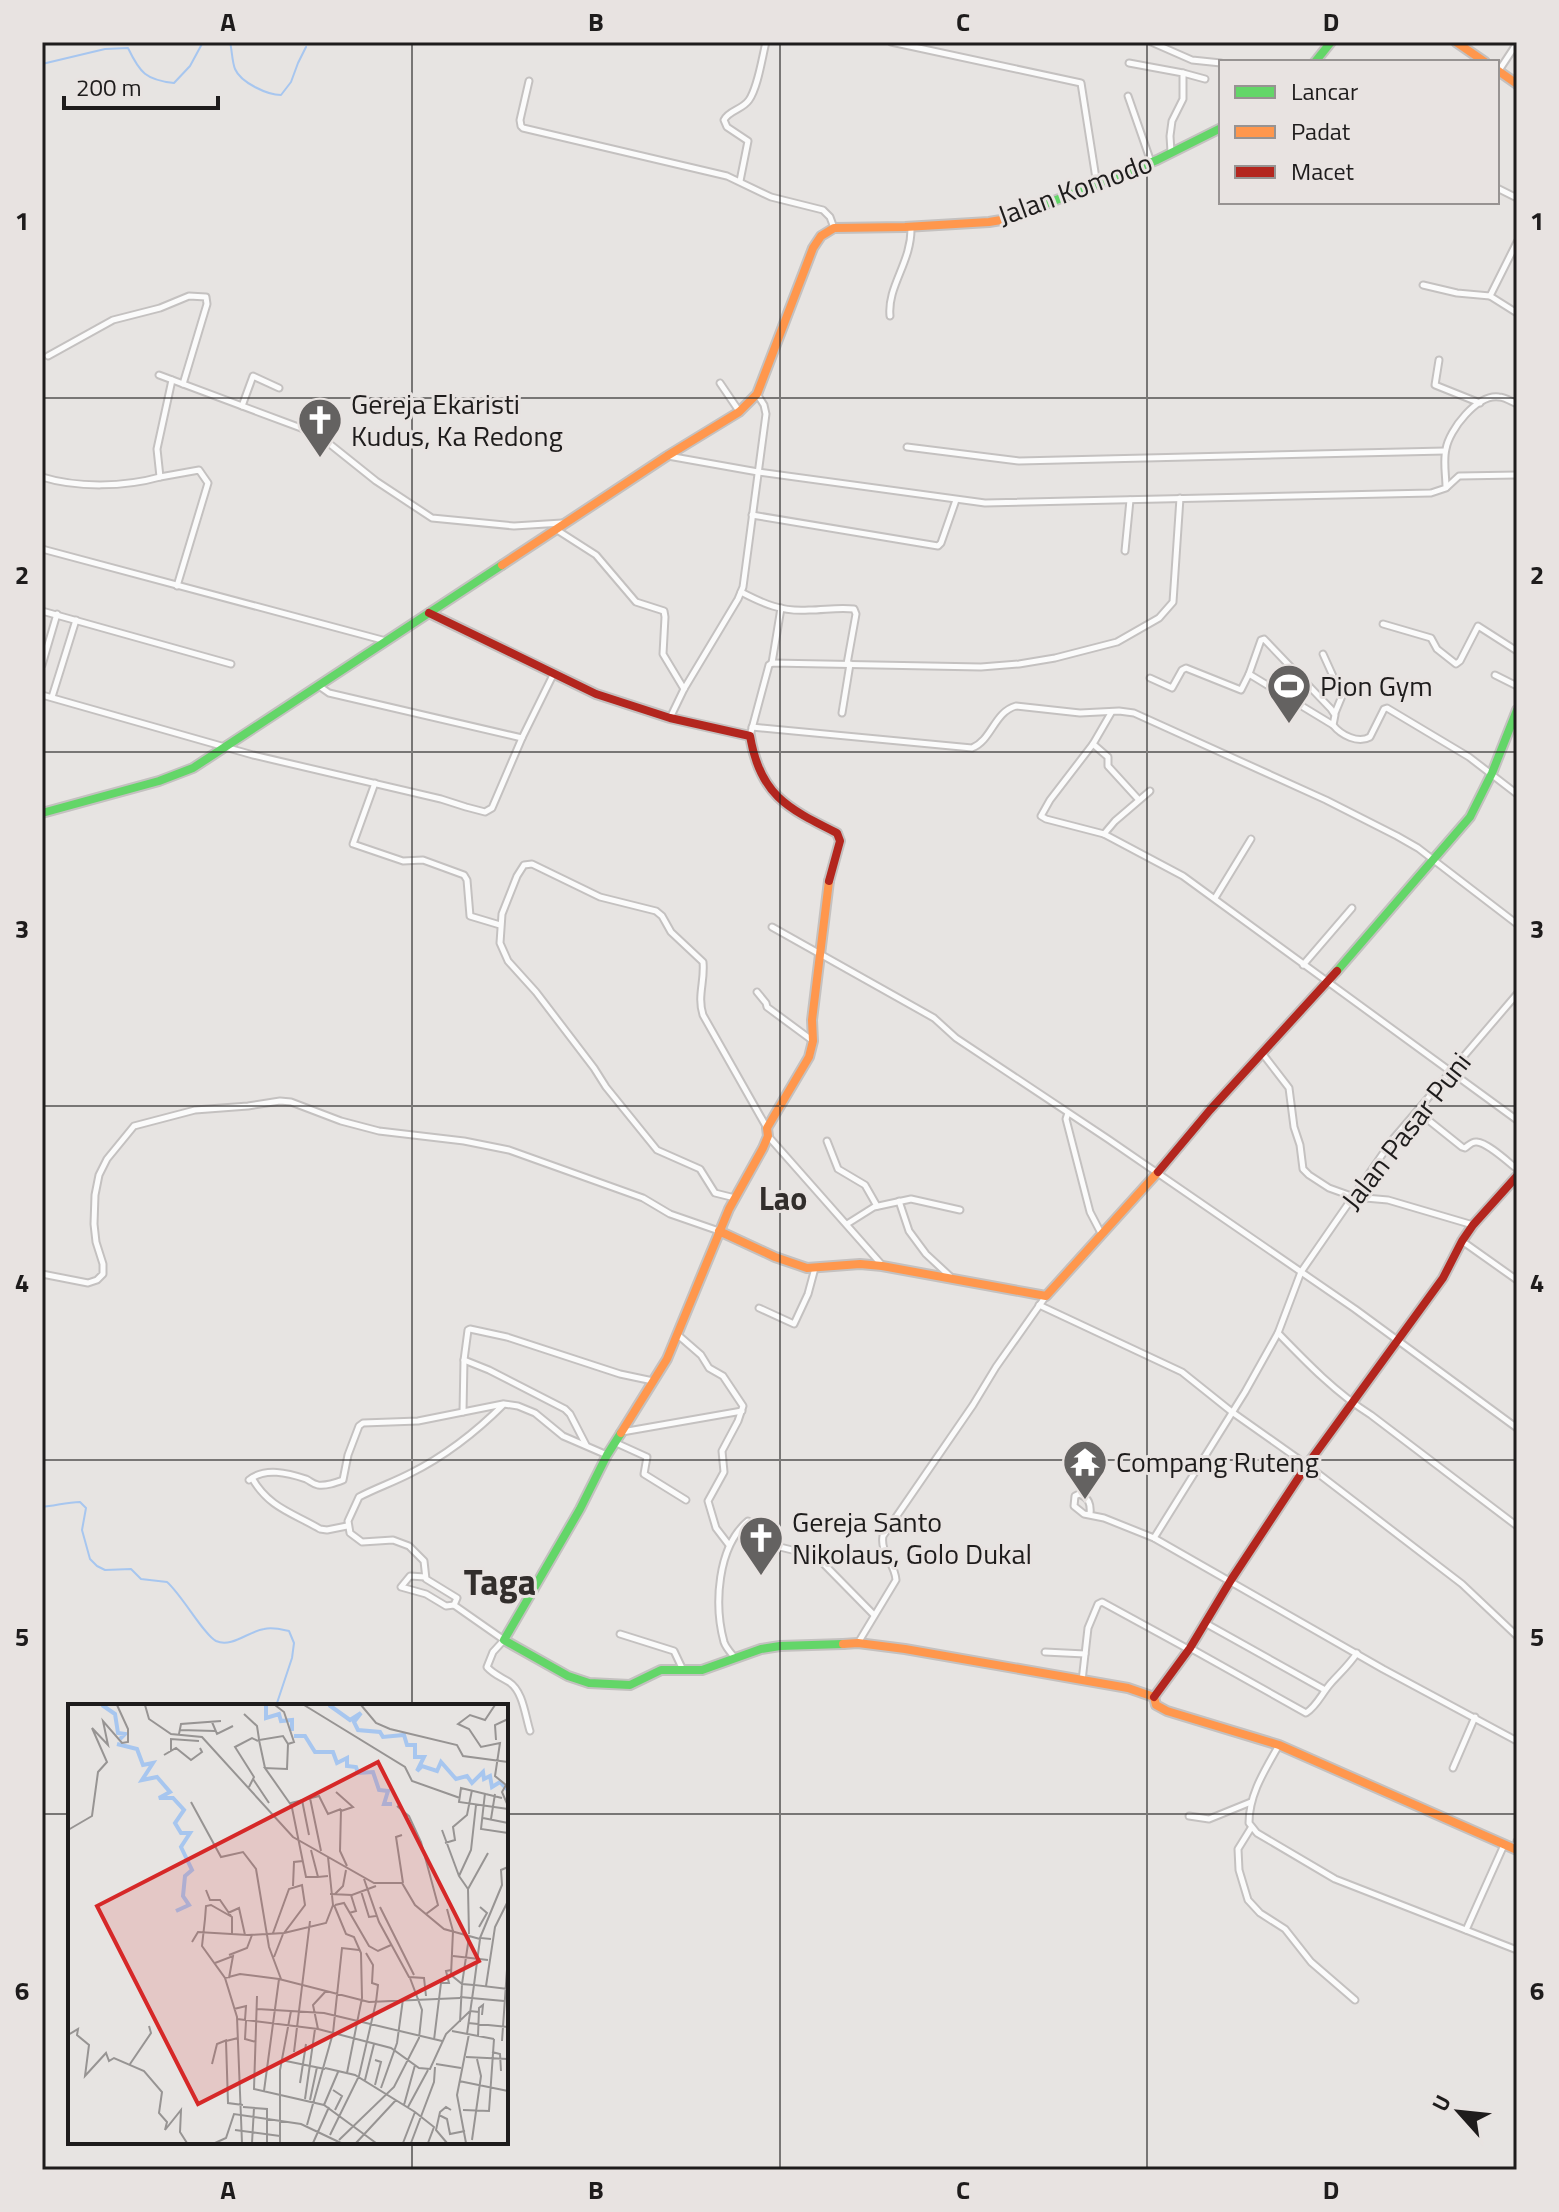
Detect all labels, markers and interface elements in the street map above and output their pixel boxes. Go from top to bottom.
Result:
text: A [220,2,236,41]
text: B [588,2,604,41]
text: C [956,2,970,41]
text: D [1323,2,1339,41]
scale bar [64,60,218,110]
legend [1219,60,1499,204]
text: 200 m [76,69,142,105]
text: Lancar [1291,73,1358,109]
text: Padat [1291,113,1351,149]
street label: Jalan Komodo [991,141,1158,236]
text: Macet [1291,153,1355,189]
text: 1 [15,201,29,240]
text: 1 [1530,201,1544,240]
place label: Gereja Ekaristi Kudus, Ka Redong [351,382,563,457]
church icon: Gereja Ekaristi Kudus, Ka Redong [296,396,344,459]
text: 2 [15,555,29,594]
text: 2 [1530,555,1544,594]
sports icon: Pion Gym [1265,662,1313,725]
place label: Pion Gym [1320,664,1433,707]
text: 3 [15,909,29,948]
text: 3 [1530,909,1544,948]
street label: Jalan Pasar Puni [1330,1043,1481,1219]
district label: Lao [759,1174,807,1222]
text: 4 [15,1263,29,1302]
text: 4 [1530,1263,1544,1302]
temple icon: Compang Ruteng [1061,1438,1109,1501]
place label: Compang Ruteng [1116,1440,1319,1483]
place label: Gereja Santo Nikolaus, Golo Dukal [792,1500,1032,1575]
church icon: Gereja Santo Nikolaus, Golo Dukal [737,1514,785,1577]
district label: Taga [464,1554,536,1609]
text: 5 [15,1617,29,1656]
text: 5 [1530,1617,1544,1656]
inset map [68,1704,508,2144]
text: 6 [15,1971,29,2010]
text: 6 [1530,1971,1544,2010]
north arrow [1419,2072,1499,2152]
text: U [1423,2089,1460,2117]
text: A [220,2170,236,2209]
text: B [588,2170,604,2209]
text: C [956,2170,970,2209]
text: D [1323,2170,1339,2209]

